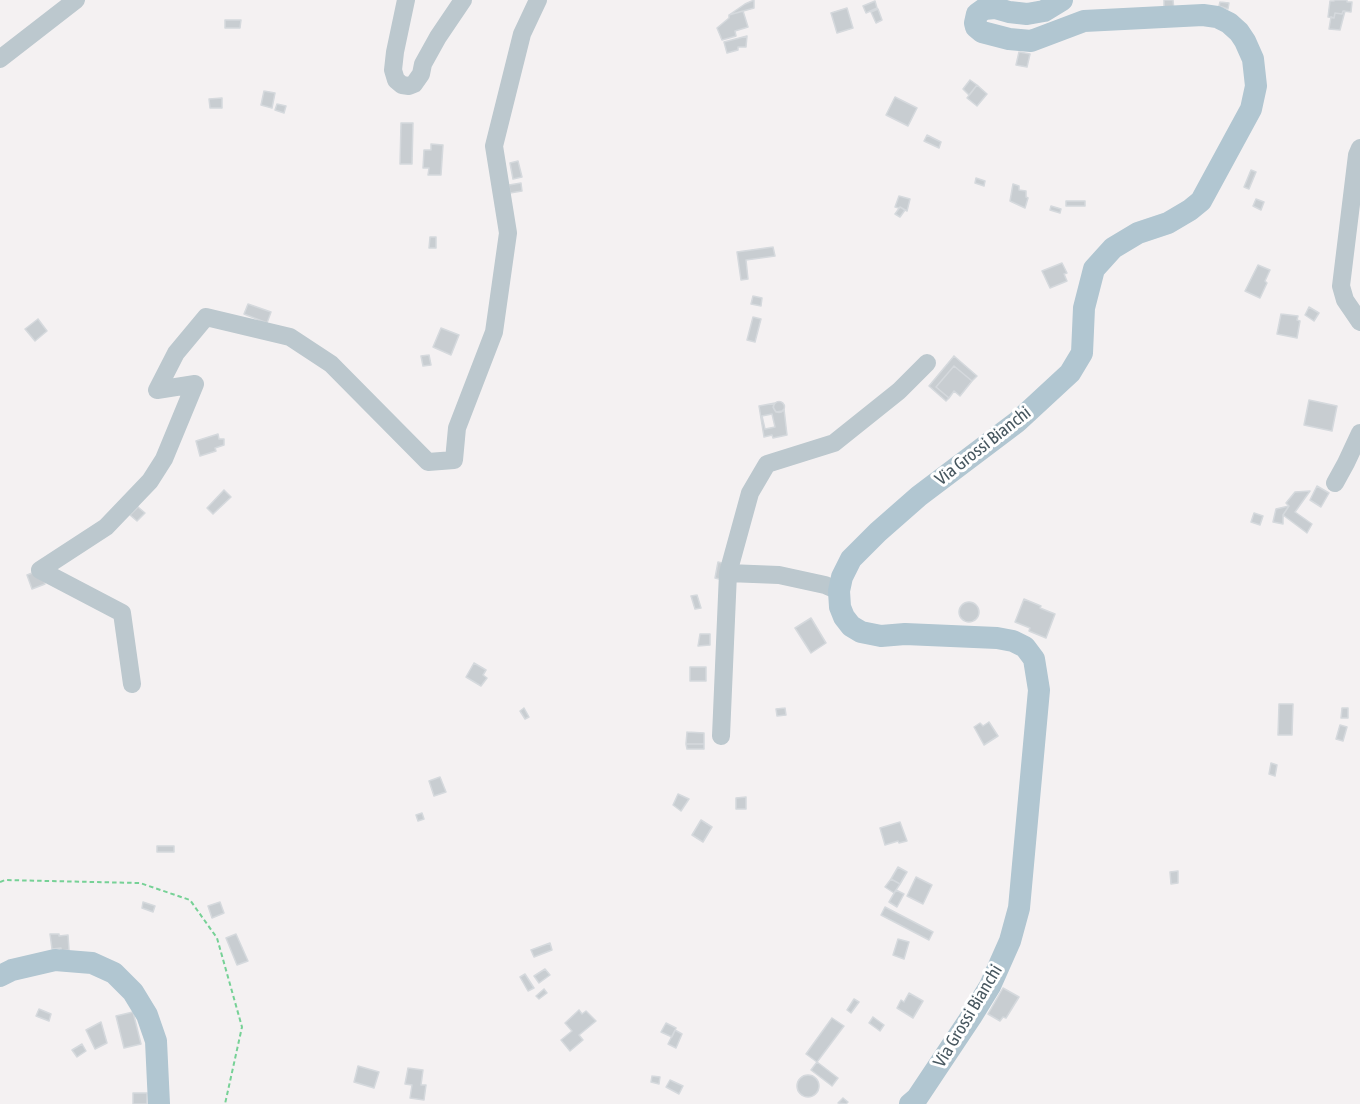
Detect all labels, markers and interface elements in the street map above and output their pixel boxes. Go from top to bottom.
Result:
street label: Via Grossi Bianchi [931,402,1035,490]
street label: Via Grossi Bianchi [929,961,1007,1071]

